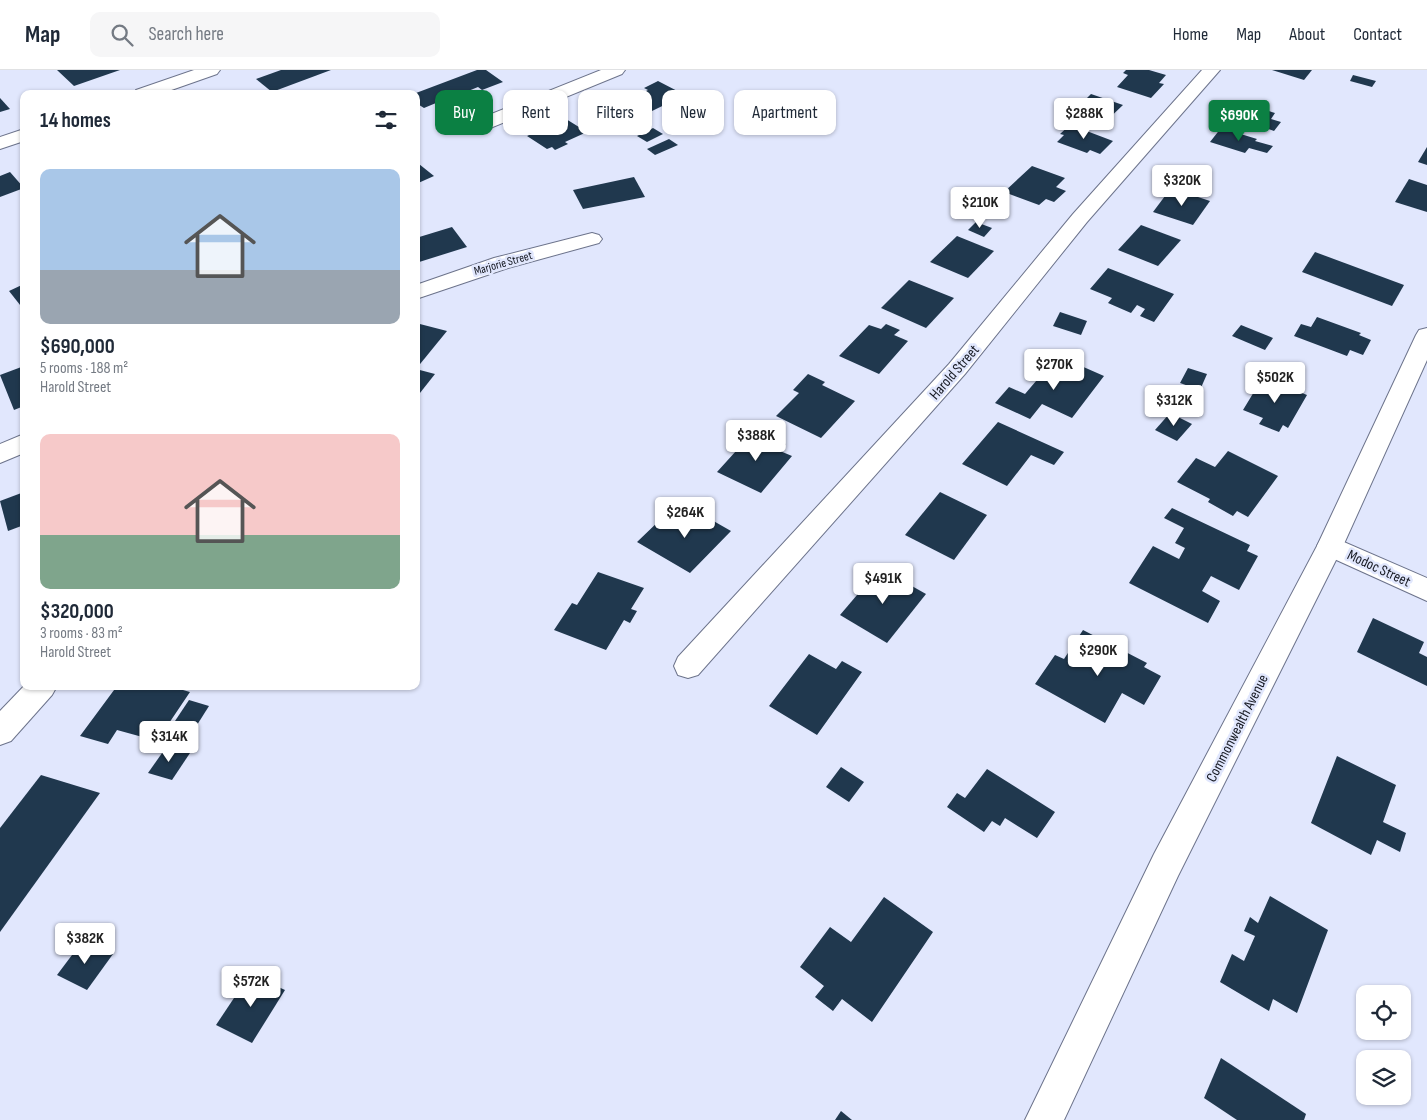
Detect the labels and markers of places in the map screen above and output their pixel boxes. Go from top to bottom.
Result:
pin: $288K [1049,98,1119,140]
pin: $690K [1204,100,1274,142]
pin: $320K [1147,164,1217,207]
pin: $210K [945,186,1015,229]
pin: $270K [1019,348,1089,391]
pin: $502K [1240,362,1310,404]
pin: $312K [1139,384,1209,427]
pin: $388K [721,420,791,462]
pin: $264K [650,496,720,539]
pin: $491K [848,562,918,605]
pin: $290K [1063,634,1133,677]
pin: $314K [134,720,204,763]
pin: $382K [50,922,120,965]
pin: $572K [216,966,286,1008]

